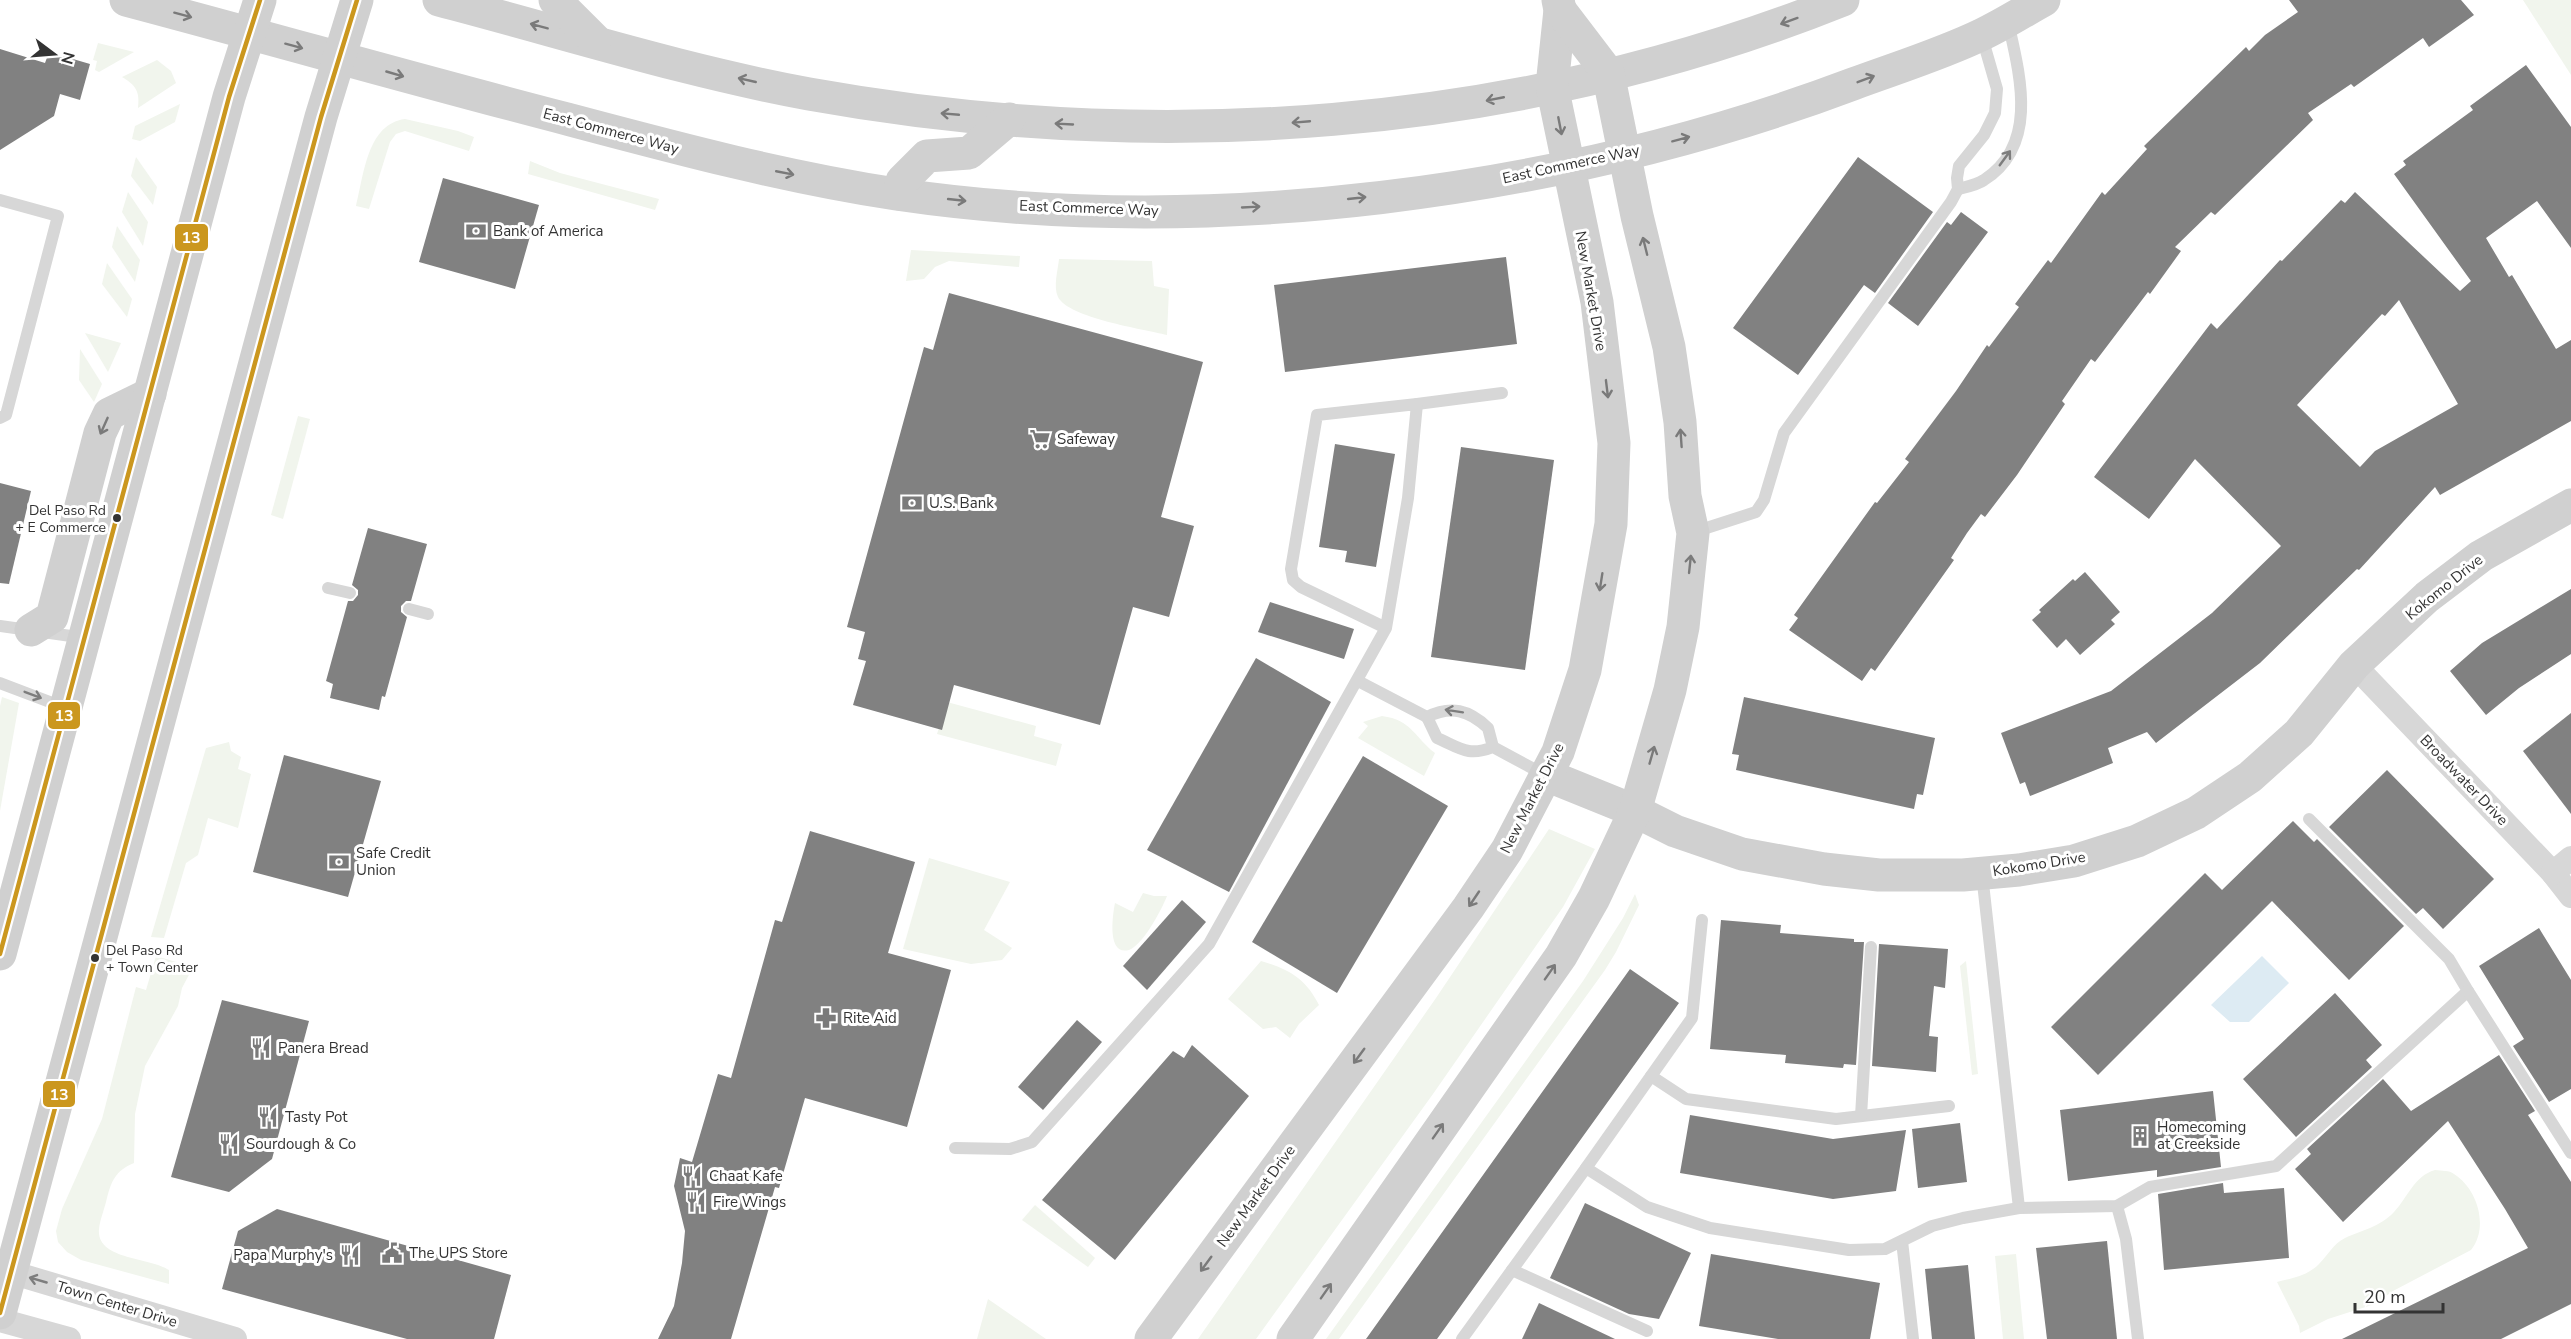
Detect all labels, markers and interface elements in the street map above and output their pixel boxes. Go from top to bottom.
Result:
one-way arrow [173,10,192,21]
one-way arrow [1780,17,1798,28]
one-way arrow [530,20,549,32]
north arrow [24,24,84,84]
one-way arrow [284,41,303,52]
text: N [55,49,80,67]
one-way arrow [386,69,405,80]
one-way arrow [1856,73,1875,84]
one-way arrow [738,74,758,85]
one-way arrow [1486,94,1505,105]
street label: East Commerce Way [541,103,681,159]
one-way arrow [941,108,961,119]
one-way arrow [1555,116,1566,135]
one-way arrow [1292,117,1312,128]
one-way arrow [1054,118,1074,129]
one-way arrow [1671,133,1690,145]
street label: East Commerce Way [1501,140,1642,188]
one-way arrow [1999,151,2011,167]
one-way arrow [775,168,795,179]
one-way arrow [1347,192,1367,203]
one-way arrow [946,195,966,206]
street label: East Commerce Way [1019,196,1159,220]
one-way arrow [1241,201,1261,212]
bank icon: Bank of America [464,219,488,243]
place label: Bank of America [493,221,604,241]
line badge: 13 [174,223,209,252]
text: 13 [181,227,201,249]
street label: New Market Drive [1571,229,1611,353]
one-way arrow [1638,237,1650,256]
one-way arrow [1602,378,1613,398]
one-way arrow [98,416,109,434]
supermarket icon: Safeway [1028,427,1052,451]
one-way arrow [1675,428,1686,448]
place label: Safeway [1057,429,1115,449]
bank icon: U.S. Bank [900,491,924,515]
place label: U.S. Bank [929,493,994,513]
place label: Del Paso Rd + E Commerce [15,501,106,537]
marker: Del Paso Rd + E Commerce [111,512,123,524]
street label: Kokomo Drive [2401,550,2487,624]
one-way arrow [1684,555,1695,575]
one-way arrow [1596,571,1607,591]
one-way arrow [24,691,42,702]
line badge: 13 [47,701,81,730]
text: 13 [54,705,74,727]
one-way arrow [1444,706,1464,717]
street label: Broadwater Drive [2416,730,2512,830]
street label: New Market Drive [1495,739,1569,857]
one-way arrow [1647,746,1658,765]
place label: Safe Credit Union [356,843,431,880]
street label: Kokomo Drive [1991,847,2087,881]
bank icon: Safe Credit Union [327,850,351,874]
one-way arrow [1468,890,1480,906]
place label: Del Paso Rd + Town Center [106,941,198,977]
marker: Del Paso Rd + Town Center [89,952,101,964]
one-way arrow [1544,964,1556,980]
pharmacy icon: Rite Aid [814,1006,838,1030]
place label: Rite Aid [843,1008,897,1028]
restaurant icon: Panera Bread [249,1036,273,1060]
place label: Panera Bread [278,1038,369,1058]
one-way arrow [1353,1047,1365,1063]
line badge: 13 [42,1080,76,1108]
text: 13 [49,1084,69,1106]
restaurant icon: Tasty Pot [256,1105,280,1129]
place label: Tasty Pot [285,1107,348,1127]
place label: Homecoming at Creekside [2157,1117,2246,1154]
one-way arrow [1432,1124,1444,1140]
building icon: Homecoming at Creekside [2128,1124,2152,1148]
restaurant icon: Sourdough & Co [217,1132,241,1156]
place label: Sourdough & Co [246,1134,356,1154]
street label: New Market Drive [1212,1141,1300,1251]
restaurant icon: Chaat Kafe [680,1164,704,1188]
place label: Chaat Kafe [709,1166,783,1186]
restaurant icon: Fire Wings [684,1190,708,1214]
place label: Fire Wings [713,1192,786,1212]
public building icon: The UPS Store [380,1241,404,1265]
restaurant icon: Papa Murphy's [338,1243,362,1267]
place label: The UPS Store [409,1243,508,1263]
place label: Papa Murphy's [233,1245,333,1265]
one-way arrow [1200,1255,1212,1271]
one-way arrow [29,1274,48,1285]
street label: Town Center Drive [54,1276,180,1332]
scale bar [2355,1276,2444,1314]
one-way arrow [1320,1284,1332,1300]
text: 20 m [2364,1285,2406,1309]

